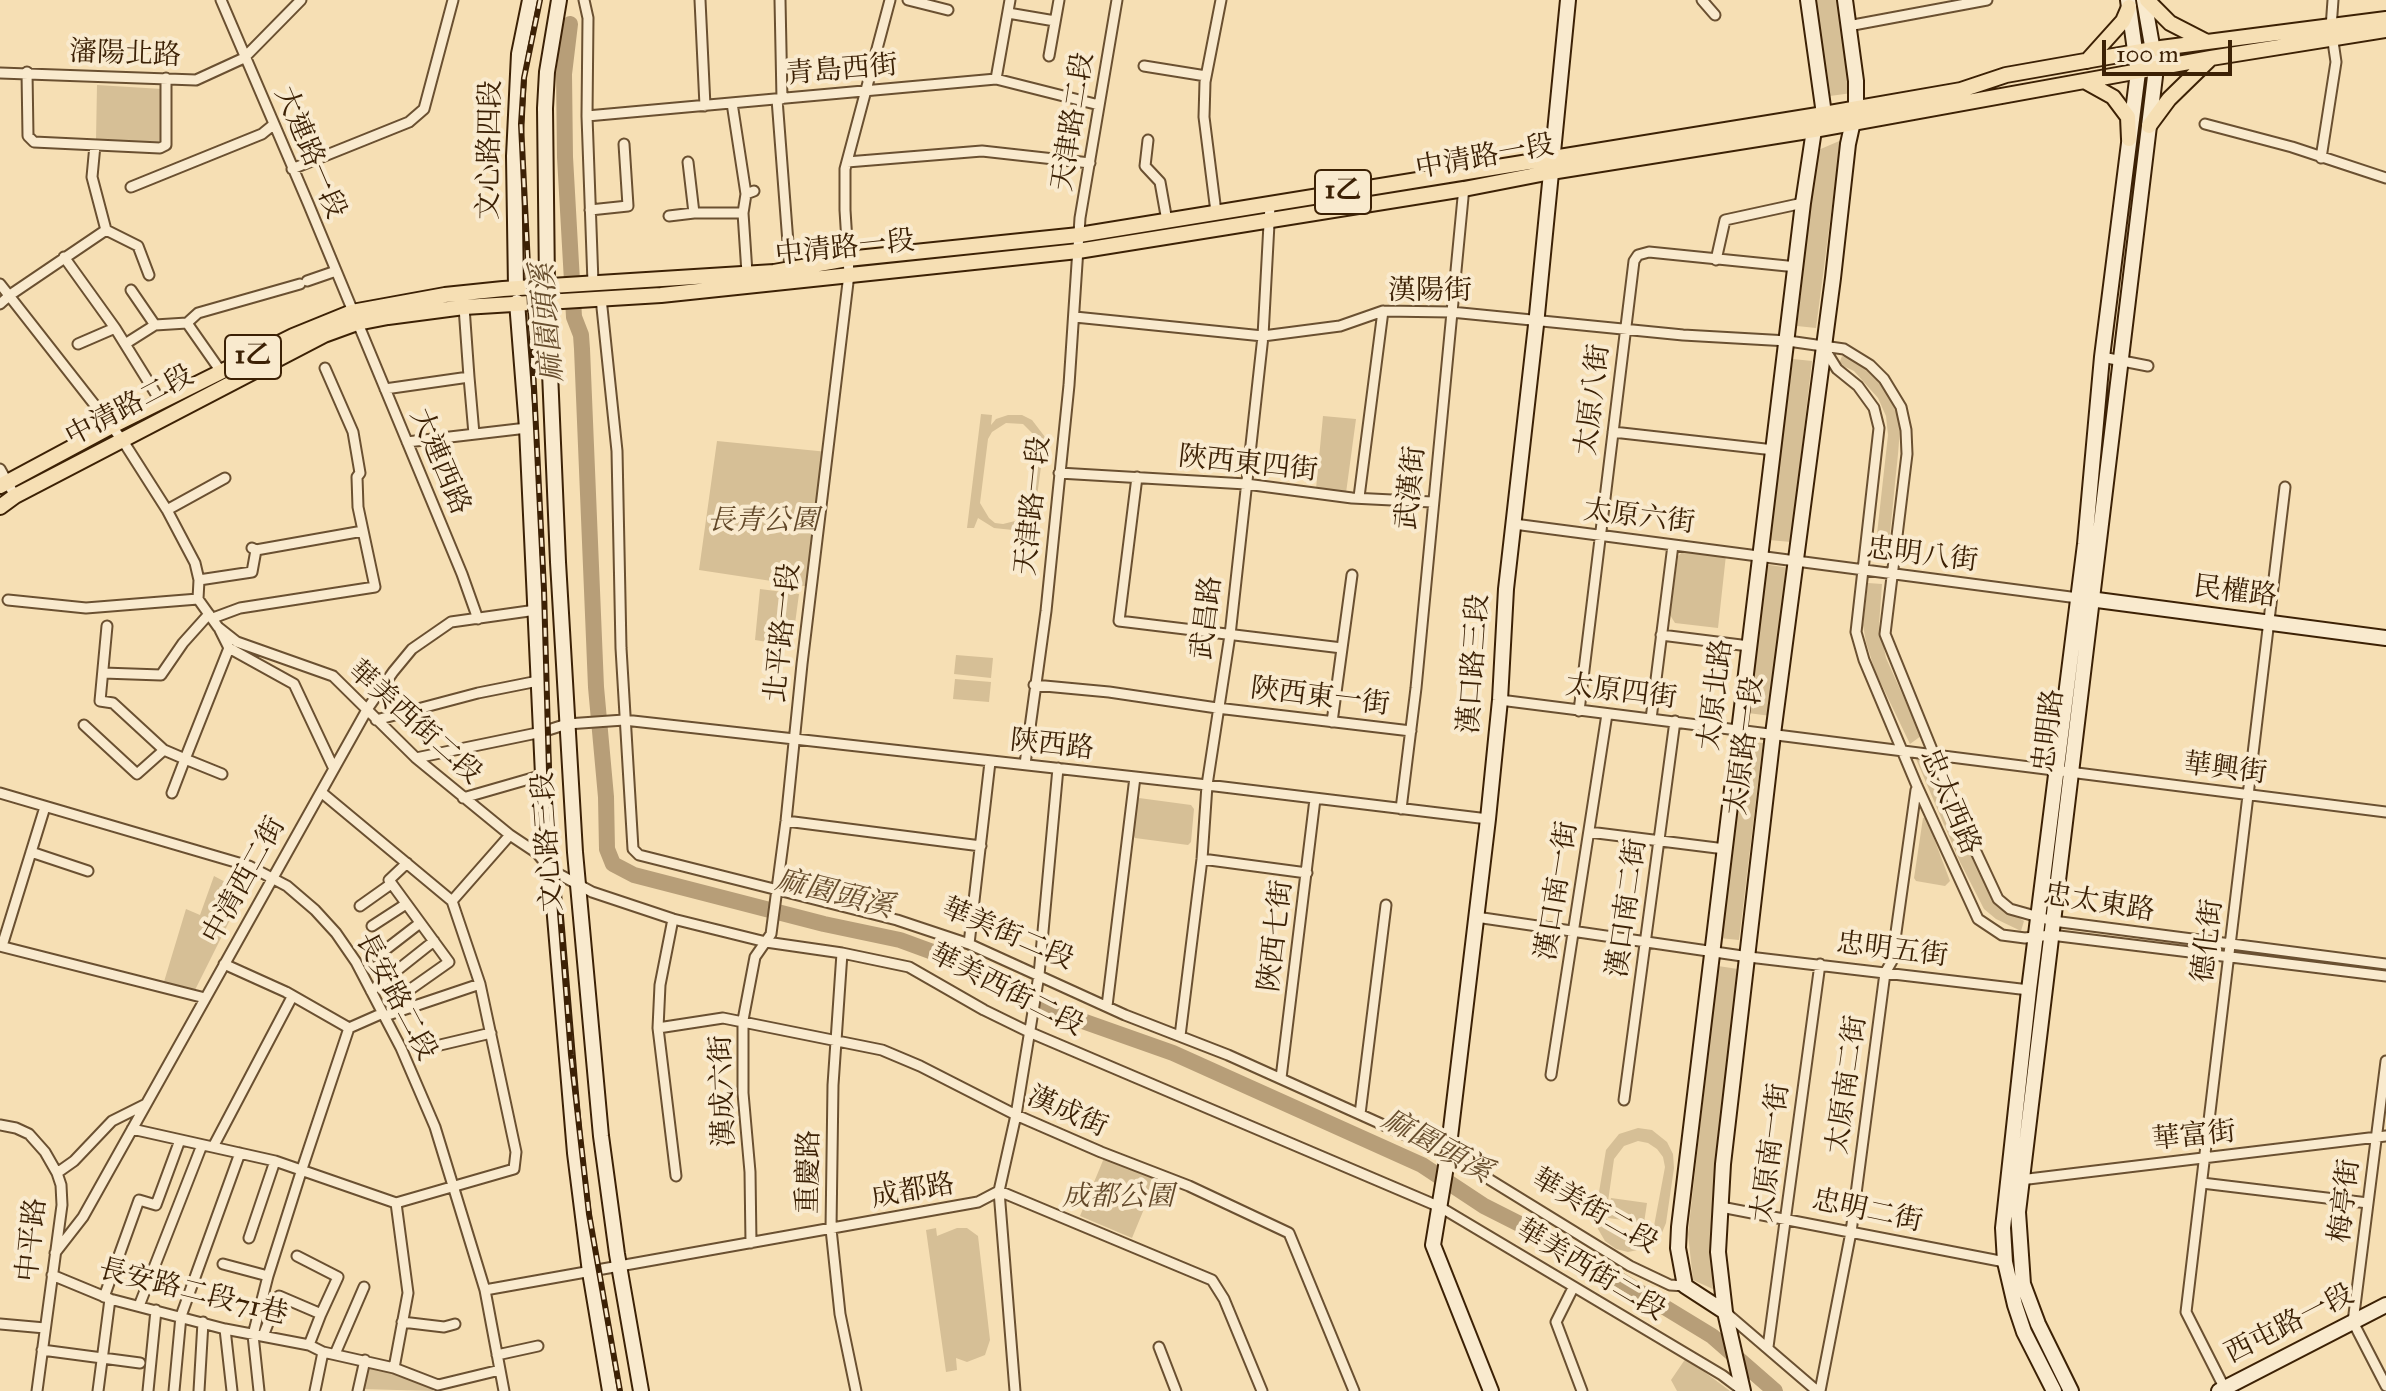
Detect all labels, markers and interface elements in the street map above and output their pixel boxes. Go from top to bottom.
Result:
scale bar [2106,24,2236,74]
street label: 瀋陽北路 [68,36,182,74]
text: 100 m [2116,39,2179,69]
street label: 青島西街 [785,49,899,93]
street label: 天津路二段 [1046,50,1102,194]
street label: 文心路四段 [473,80,509,220]
street label: 大連路一段 [266,82,352,224]
street label: 中清路一段 [1413,129,1557,187]
road number: 1乙 [1315,170,1371,214]
street label: 中清路一段 [774,225,916,273]
water label: 麻園頭溪 [526,262,572,384]
street label: 漢陽街 [1388,275,1472,309]
road number: 1乙 [225,335,281,379]
street label: 太原八街 [1571,342,1617,458]
street label: 中清路二段 [60,359,200,455]
street label: 大連西路 [402,404,476,520]
street label: 天津路一段 [1010,435,1058,577]
street label: 陜西東四街 [1177,441,1319,489]
street label: 武漢街 [1391,444,1433,532]
street label: 太原六街 [1581,495,1697,541]
park label: 長青公園 [707,505,819,539]
street label: 忠明八街 [1864,533,1980,579]
street label: 北平路一段 [760,562,808,704]
street label: 民權路 [2191,571,2279,615]
street label: 武昌路 [1186,574,1230,662]
street label: 漢口路三段 [1453,593,1497,735]
street label: 太原北路 [1694,637,1740,753]
street label: 華美西街二段 [340,654,488,792]
street label: 太原四街 [1563,670,1679,716]
street label: 陜西東一街 [1248,673,1392,723]
street label: 太原路一段 [1721,674,1771,818]
street label: 忠明路 [2028,687,2072,775]
street label: 陝西路 [1008,725,1096,767]
street label: 忠太西路 [1912,744,1986,860]
street label: 華興街 [2181,748,2269,792]
street label: 文心路三段 [527,771,571,913]
street label: 中清西二街 [196,812,294,950]
street label: 漢口南一街 [1530,819,1586,963]
street label: 漢口南二街 [1602,836,1654,980]
water label: 麻園頭溪 [771,863,897,927]
street label: 陜西七街 [1254,878,1300,994]
street label: 忠太東路 [2041,879,2157,929]
street label: 華美街二段 [936,892,1078,978]
street label: 德化街 [2187,897,2231,985]
street label: 長安路二段 [347,927,443,1067]
street label: 忠明五街 [1834,928,1950,974]
street label: 華美西街二段 [924,938,1088,1044]
street label: 太原南二街 [1822,1013,1874,1157]
street label: 漢成六街 [705,1034,743,1148]
street label: 漢成街 [1022,1081,1112,1145]
street label: 太原南一街 [1747,1081,1797,1225]
water label: 麻園頭溪 [1375,1102,1497,1192]
street label: 華富街 [2150,1116,2238,1158]
street label: 重慶路 [792,1130,828,1214]
street label: 梅亭街 [2324,1157,2368,1245]
street label: 華美街二段 [1525,1162,1663,1262]
street label: 成都路 [869,1168,957,1216]
park label: 成都公園 [1062,1181,1174,1215]
street label: 忠明二街 [1809,1184,1925,1240]
street label: 中平路 [12,1196,54,1284]
street label: 華美西街二段 [1509,1213,1671,1329]
street label: 長安路二段71巷 [95,1253,291,1333]
street label: 西屯路一段 [2220,1278,2360,1372]

